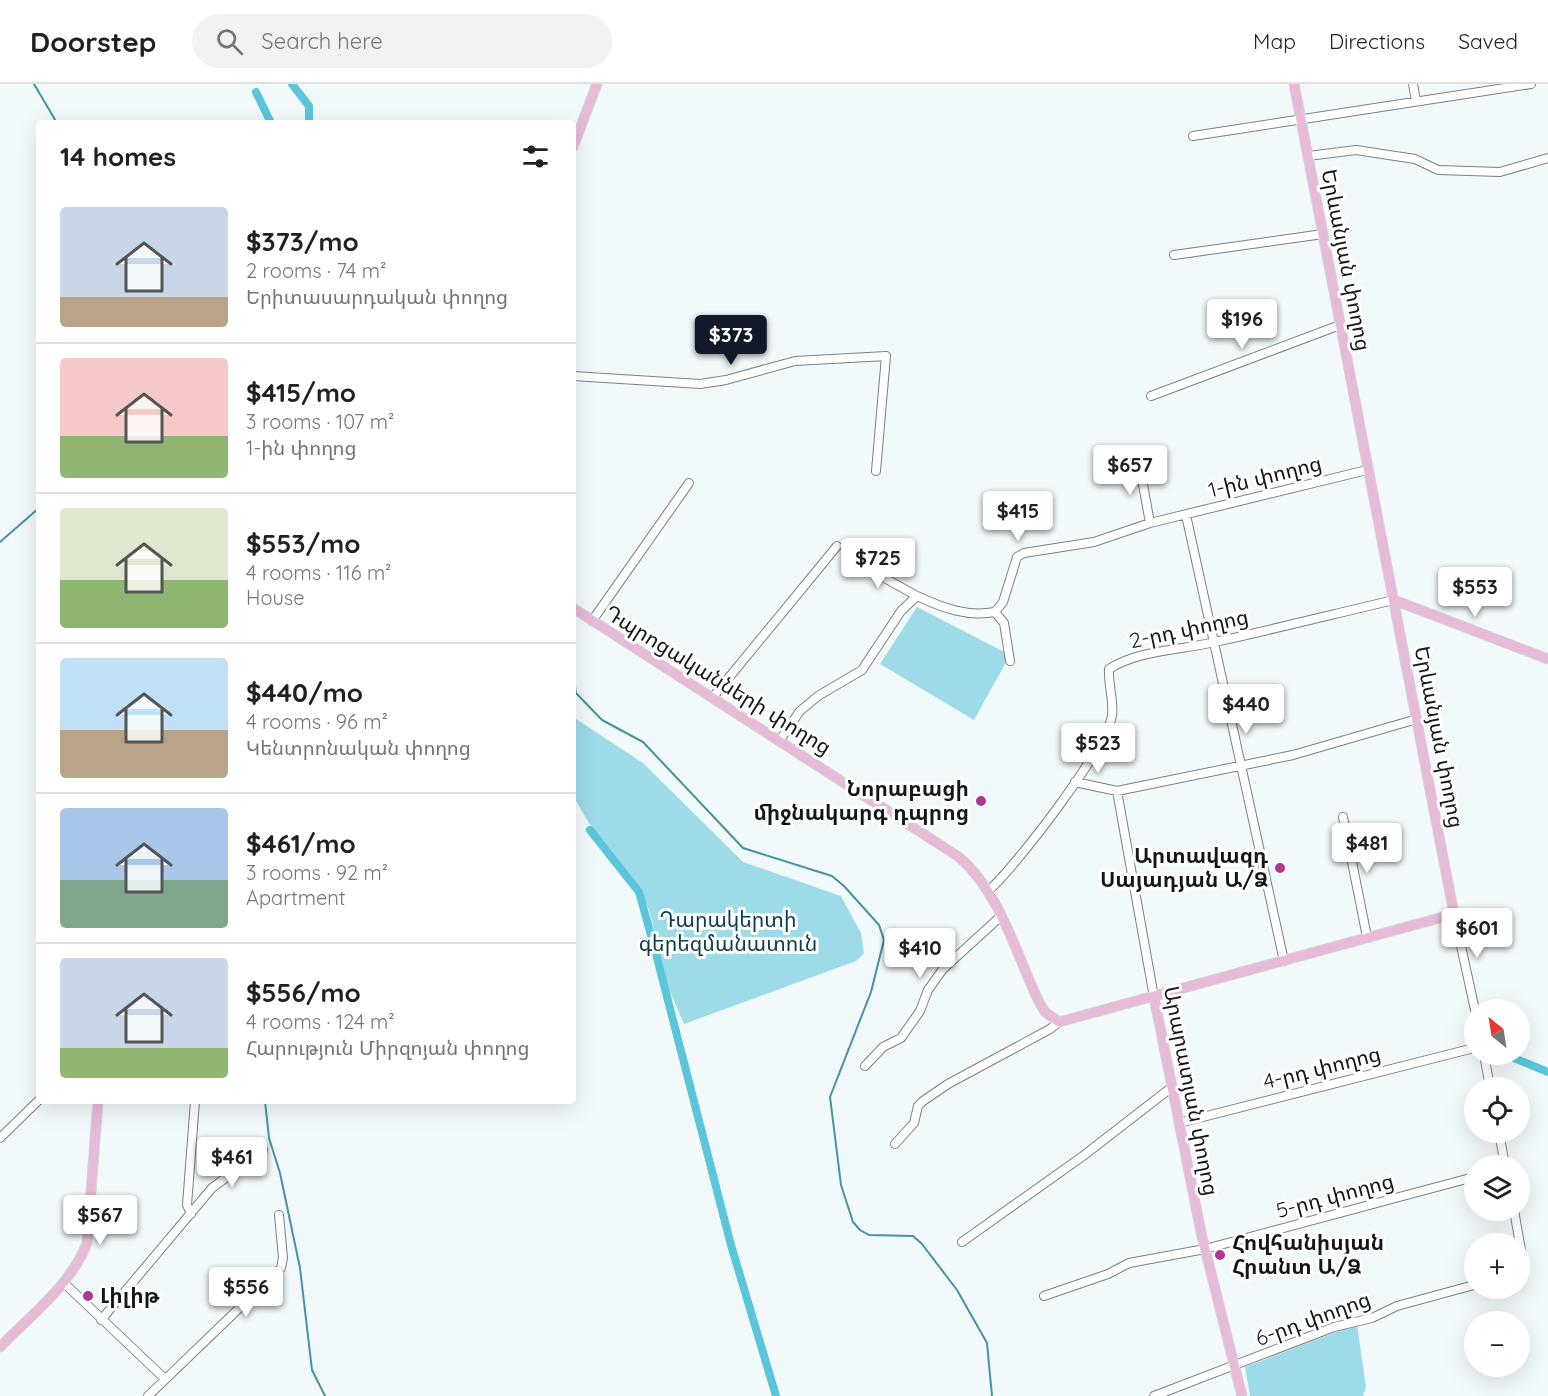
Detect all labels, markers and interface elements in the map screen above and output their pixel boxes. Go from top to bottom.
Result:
search box [192,14,612,68]
text: Doorstep [30,24,156,59]
icon: search [213,25,246,58]
text: Search here [261,27,383,55]
text: Map [1253,28,1296,54]
text: Directions [1329,28,1425,54]
text: Saved [1458,28,1518,54]
text: 14 homes [60,140,176,173]
icon: filters [519,140,552,173]
street label: Երևանյան փողոց [1317,167,1377,353]
text: $373/mo [246,225,359,258]
icon: home [108,231,180,303]
text: 2 rooms · 74 m² [246,258,386,283]
text: Երիտասարդական փողոց [246,284,508,309]
pin: $196 [1206,299,1278,350]
text: $196 [1221,306,1263,331]
pin: $373 [695,315,767,366]
text: $373 [709,322,753,347]
text: $415/mo [246,376,356,409]
icon: home [108,382,180,454]
text: 3 rooms · 107 m² [246,409,394,434]
text: 1-ին փողոց [246,435,357,460]
pin: $657 [1094,445,1166,496]
street label: 1-ին փողոց [1205,449,1324,503]
text: $657 [1107,452,1153,477]
pin: $415 [982,491,1054,542]
text: $415 [997,498,1039,523]
text: $553/mo [246,527,360,560]
icon: home [108,532,180,604]
pin: $725 [842,538,914,589]
text: $725 [855,545,901,570]
text: 4 rooms · 116 m² [246,560,391,585]
pin: $553 [1439,567,1511,618]
text: $553 [1452,574,1498,599]
text: House [246,585,305,610]
street label: Դպրոցականների փողոց [601,599,836,760]
street label: 2-րդ փողոց [1127,603,1251,653]
street label: Երևանյան փողոց [1410,644,1470,830]
text: $440/mo [246,676,363,709]
icon: home [108,682,180,754]
pin: $440 [1210,684,1282,735]
text: $440 [1222,691,1270,716]
text: 4 rooms · 96 m² [246,709,388,734]
pin: $523 [1062,723,1134,774]
text: $523 [1075,730,1121,755]
text: Կենտրոնական փողոց [246,735,471,760]
place label: Նորաբացի միջնակարգ դպրոց [753,775,969,825]
marker: Նորաբացի միջնակարգ դպրոց [974,794,988,808]
pin: $481 [1331,823,1403,874]
text: $461/mo [246,827,356,860]
text: $481 [1346,830,1388,855]
icon: home [108,832,180,904]
place label: Արտավազդ Սայադյան Ա/Ձ [1100,842,1268,892]
text: 3 rooms · 92 m² [246,860,388,885]
marker: Արտավազդ Սայադյան Ա/Ձ [1273,861,1287,875]
text: Apartment [246,885,346,910]
park label: Դարակերտի գերեզմանատուն [639,906,817,956]
pin: $601 [1441,908,1513,959]
text: $601 [1455,915,1499,940]
pin: $410 [884,928,956,979]
text: $410 [898,935,942,960]
text: $556/mo [246,976,361,1009]
icon: home [108,982,180,1054]
street label: Արարատյան փողոց [1159,984,1225,1198]
north arrow [1464,999,1530,1065]
map controls [1464,999,1530,1377]
text: 4 rooms · 124 m² [246,1009,395,1034]
text: Հարություն Միրզոյան փողոց [246,1035,530,1060]
street label: 4-րդ փողոց [1260,1040,1383,1094]
button: locate [1464,1077,1530,1143]
pin: $461 [196,1137,268,1188]
text: $461 [211,1144,253,1169]
button: layers [1464,1155,1530,1221]
street label: 5-րդ փողոց [1273,1167,1396,1223]
pin: $567 [64,1195,136,1246]
text: $567 [77,1202,123,1227]
place label: Հովհանիսյան Հրանտ Ա/Ձ [1232,1229,1384,1279]
button: + [1464,1233,1530,1299]
marker: Հովհանիսյան Հրանտ Ա/Ձ [1213,1248,1227,1262]
pin: $556 [210,1267,282,1318]
text: $556 [223,1274,269,1299]
place label: Լիլիթ [100,1282,160,1308]
street label: 6-րդ փողոց [1252,1285,1374,1351]
marker: Լիլիթ [81,1289,95,1303]
button: − [1464,1311,1530,1377]

